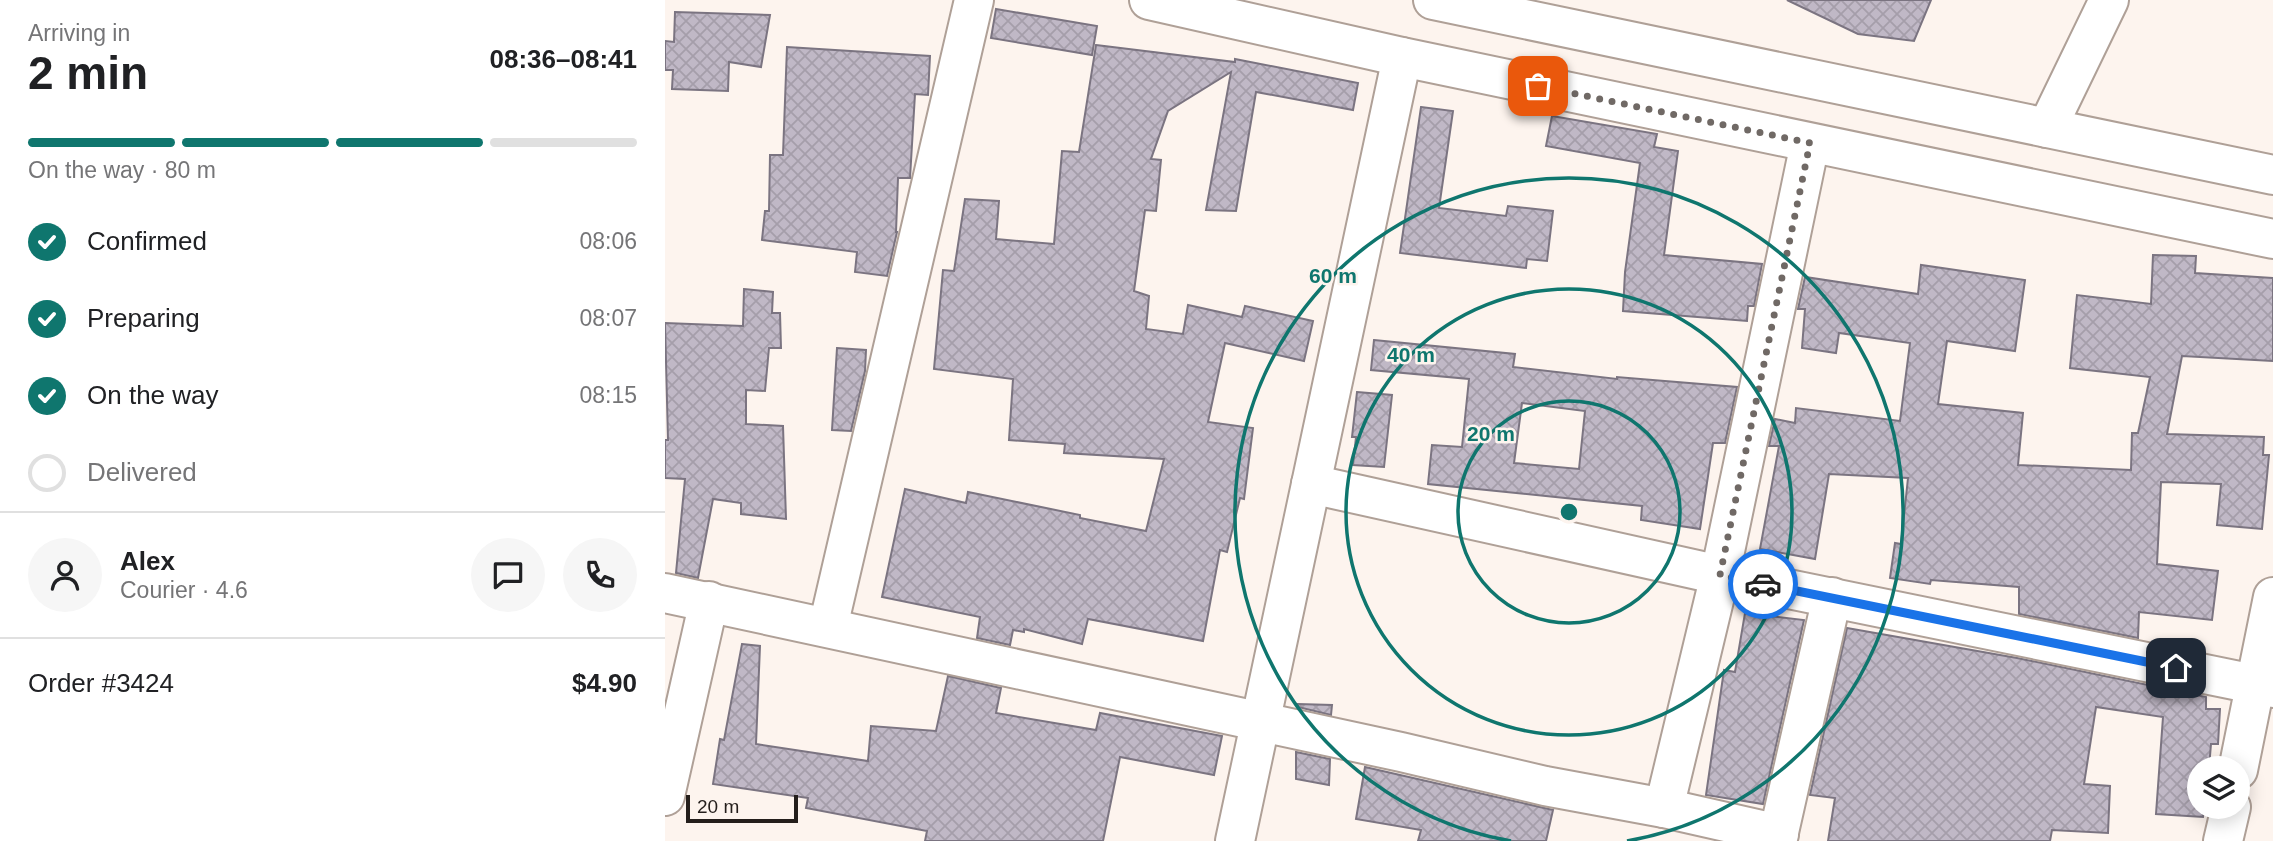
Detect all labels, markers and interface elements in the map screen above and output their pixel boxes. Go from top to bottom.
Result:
text: Arriving in [28,20,130,46]
text: 08:36–08:41 [490,44,637,74]
text: 2 min [28,47,148,99]
pin [1508,56,1568,116]
icon: bag [1519,67,1557,105]
text: On the way · 80 m [28,157,216,183]
icon: check [28,223,66,261]
text: Confirmed [87,226,207,256]
text: 08:06 [579,228,637,254]
text: 60 m [1309,264,1357,287]
icon: check [28,300,66,338]
text: Preparing [87,303,200,333]
text: 08:07 [579,305,637,331]
text: 40 m [1387,343,1435,366]
icon: check [28,377,66,415]
text: On the way [87,380,219,410]
text: 08:15 [579,382,637,408]
text: 20 m [1467,422,1515,445]
text: Delivered [87,457,197,487]
centre of rings [1557,500,1581,524]
button: person [28,538,102,612]
button: chat [471,538,545,612]
button: phone [563,538,637,612]
text: Alex [120,546,175,576]
courier [1728,549,1798,619]
icon: car [1744,565,1782,603]
text: Courier · 4.6 [120,577,248,603]
pin [2146,638,2206,698]
icon: home [2157,649,2195,687]
text: Order #3424 [28,668,174,698]
text: $4.90 [572,668,637,698]
map controls [2187,756,2250,819]
button: layers [2187,756,2250,819]
scale bar [686,792,798,824]
text: 20 m [697,796,739,817]

